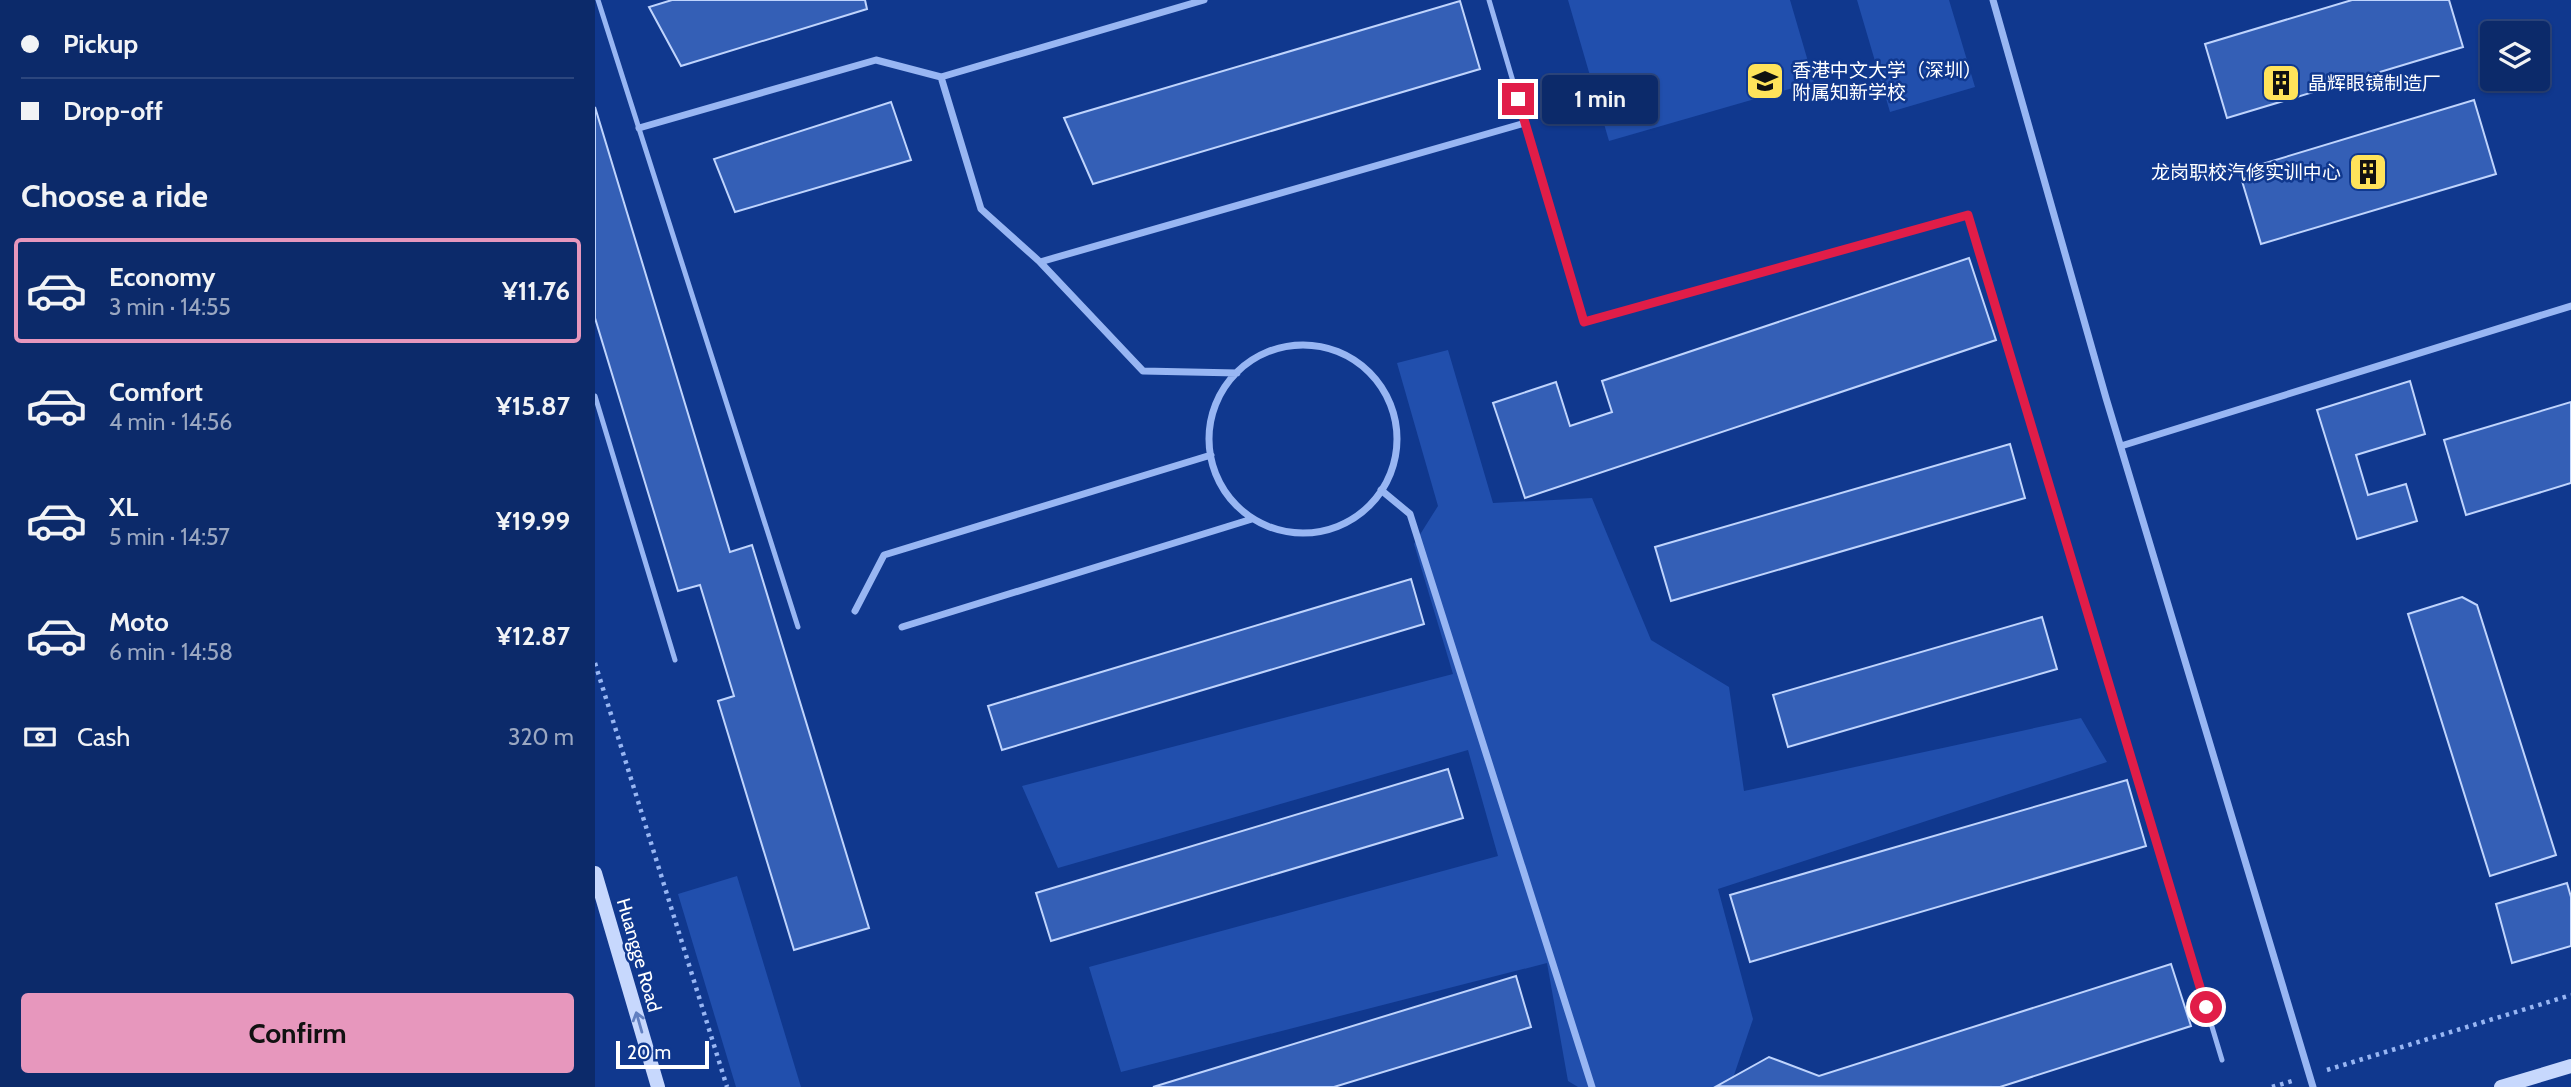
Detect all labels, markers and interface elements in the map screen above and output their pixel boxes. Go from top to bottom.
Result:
map controls [2480,21,2550,91]
button: layers [2480,21,2550,91]
text: Pickup [63,28,138,60]
place label: 香港中文大学（深圳） 附属知新学校 [1792,59,1982,104]
school or university icon: 香港中文大学（深圳） 附属知新学校 [1744,60,1786,102]
building icon: 晶辉眼镜制造厂 [2260,62,2302,104]
place label: 晶辉眼镜制造厂 [2308,72,2441,95]
callout: 1 min [1543,74,1658,124]
route end [1502,83,1534,115]
text: 1 min [1574,85,1626,113]
text: Drop-off [63,95,163,127]
building icon: 龙岗职校汽修实训中心 [2347,151,2389,193]
place label: 龙岗职校汽修实训中心 [2151,161,2341,184]
text: Choose a ride [21,176,208,215]
icon: car [25,259,88,322]
text: Economy [109,261,215,293]
text: ¥11.76 [502,275,570,307]
text: 3 min · 14:55 [109,293,231,321]
icon: car [25,374,88,437]
text: Comfort [109,376,203,408]
text: ¥15.87 [496,390,570,422]
text: 4 min · 14:56 [109,408,232,436]
icon: car [25,489,88,552]
text: XL [109,491,138,523]
text: ¥19.99 [496,505,570,537]
text: 5 min · 14:57 [109,523,230,551]
icon: car [25,604,88,667]
text: Moto [109,606,169,638]
text: ¥12.87 [496,620,570,652]
text: 6 min · 14:58 [109,638,233,666]
icon: cash [21,718,59,756]
text: Cash [77,721,130,753]
text: 320 m [508,723,574,751]
street label: Huangge Road [612,896,666,1014]
route start [2190,991,2222,1023]
button: Confirm [21,993,574,1073]
one-way arrow [631,1011,644,1033]
scale bar [616,1038,709,1070]
text: 20 m [627,1041,671,1064]

